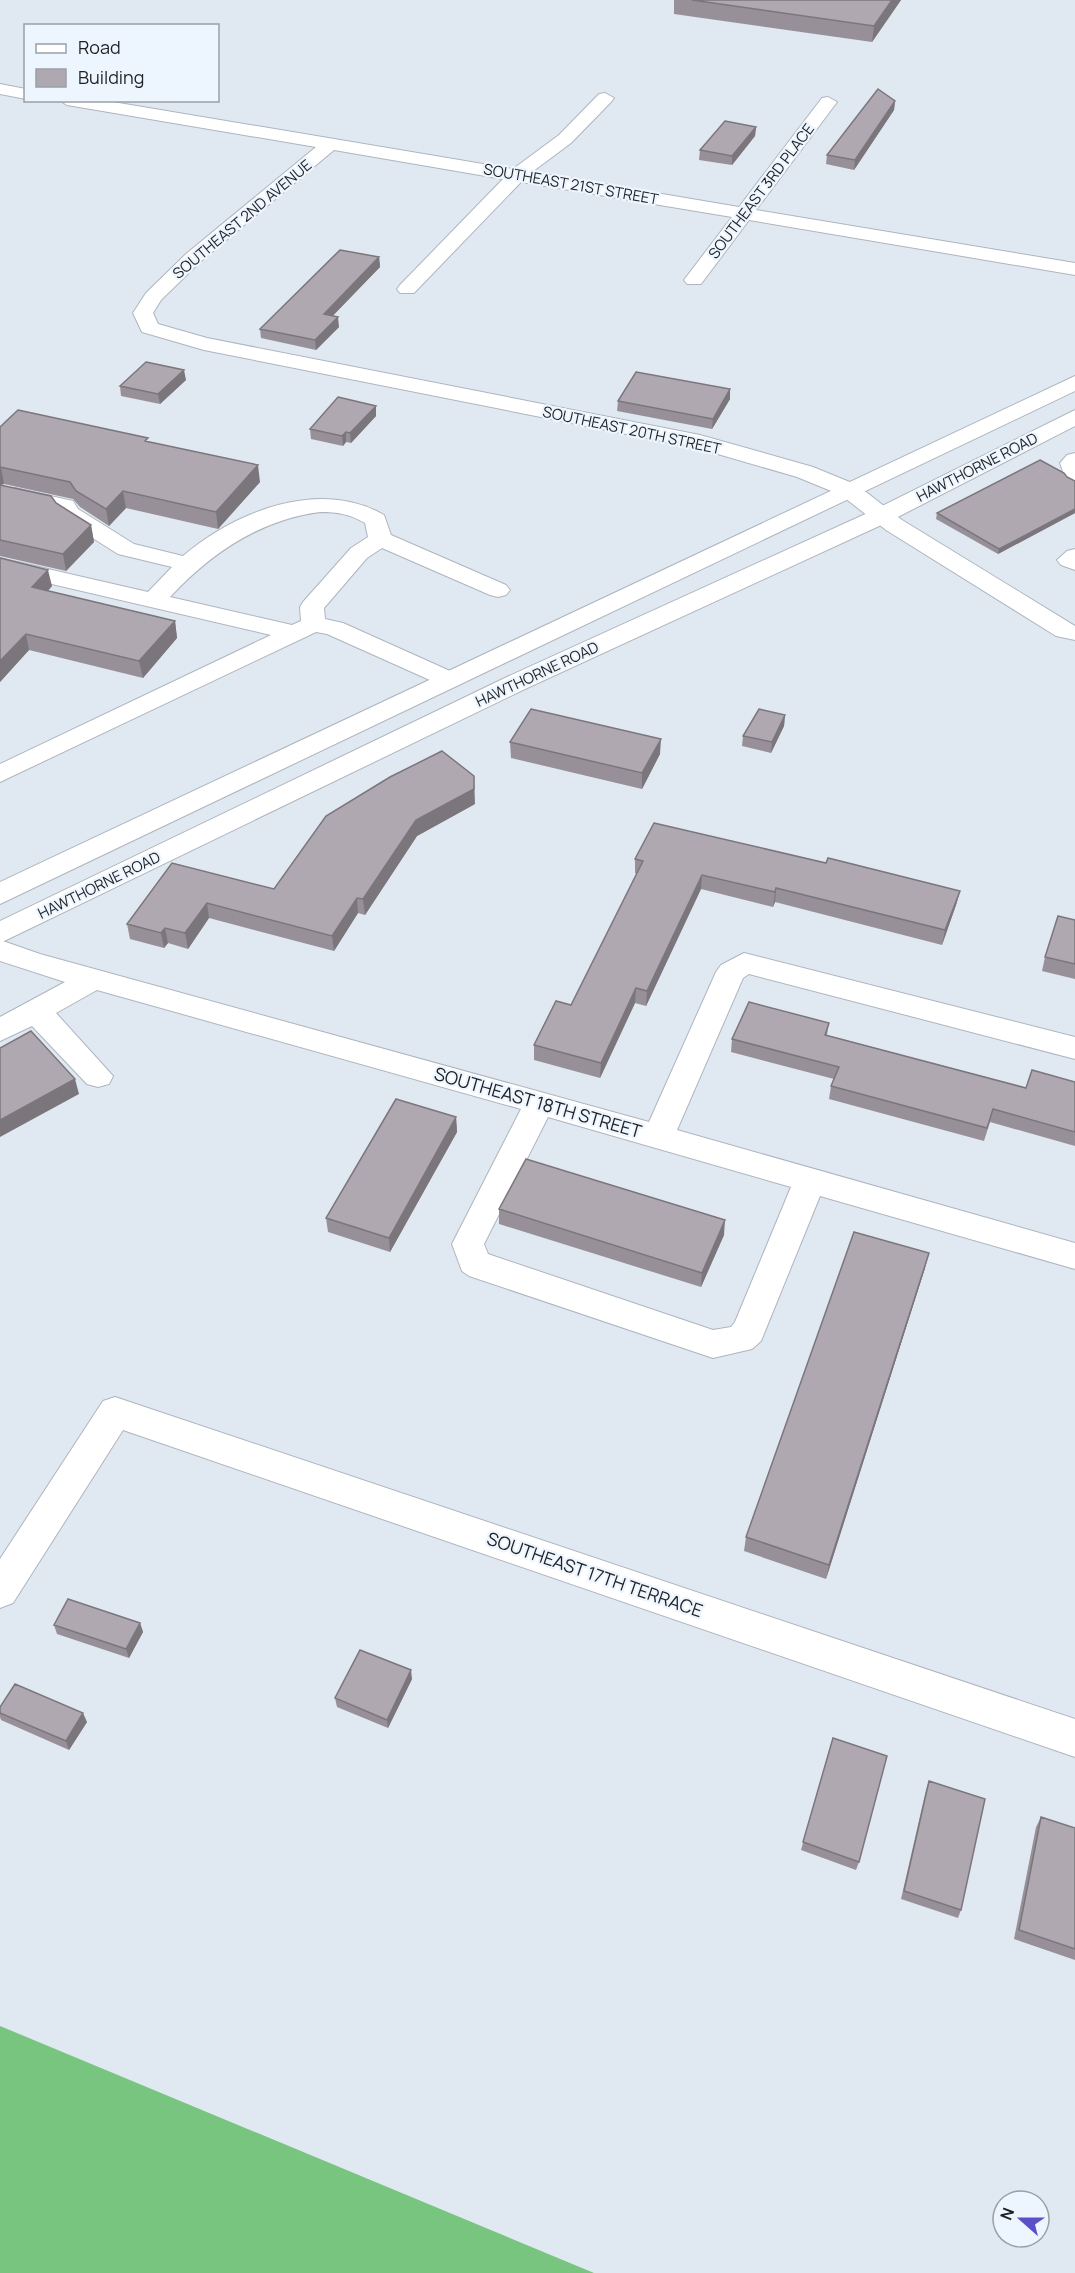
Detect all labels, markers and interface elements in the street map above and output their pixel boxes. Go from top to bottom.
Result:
legend [24,24,219,102]
text: Road [78,35,121,59]
text: Building [78,65,144,89]
street label: SOUTHEAST 3RD PLACE [703,119,819,263]
street label: SOUTHEAST 2ND AVENUE [168,155,316,283]
street label: SOUTHEAST 21ST STREET [482,158,660,210]
street label: SOUTHEAST 20TH STREET [541,401,723,459]
street label: HAWTHORNE ROAD [913,427,1041,507]
street label: HAWTHORNE ROAD [472,636,602,712]
street label: HAWTHORNE ROAD [34,846,164,924]
street label: SOUTHEAST 18TH STREET [432,1061,645,1143]
street label: SOUTHEAST 17TH TERRACE [484,1526,706,1622]
north arrow [991,2189,1051,2249]
text: N [995,2204,1019,2223]

